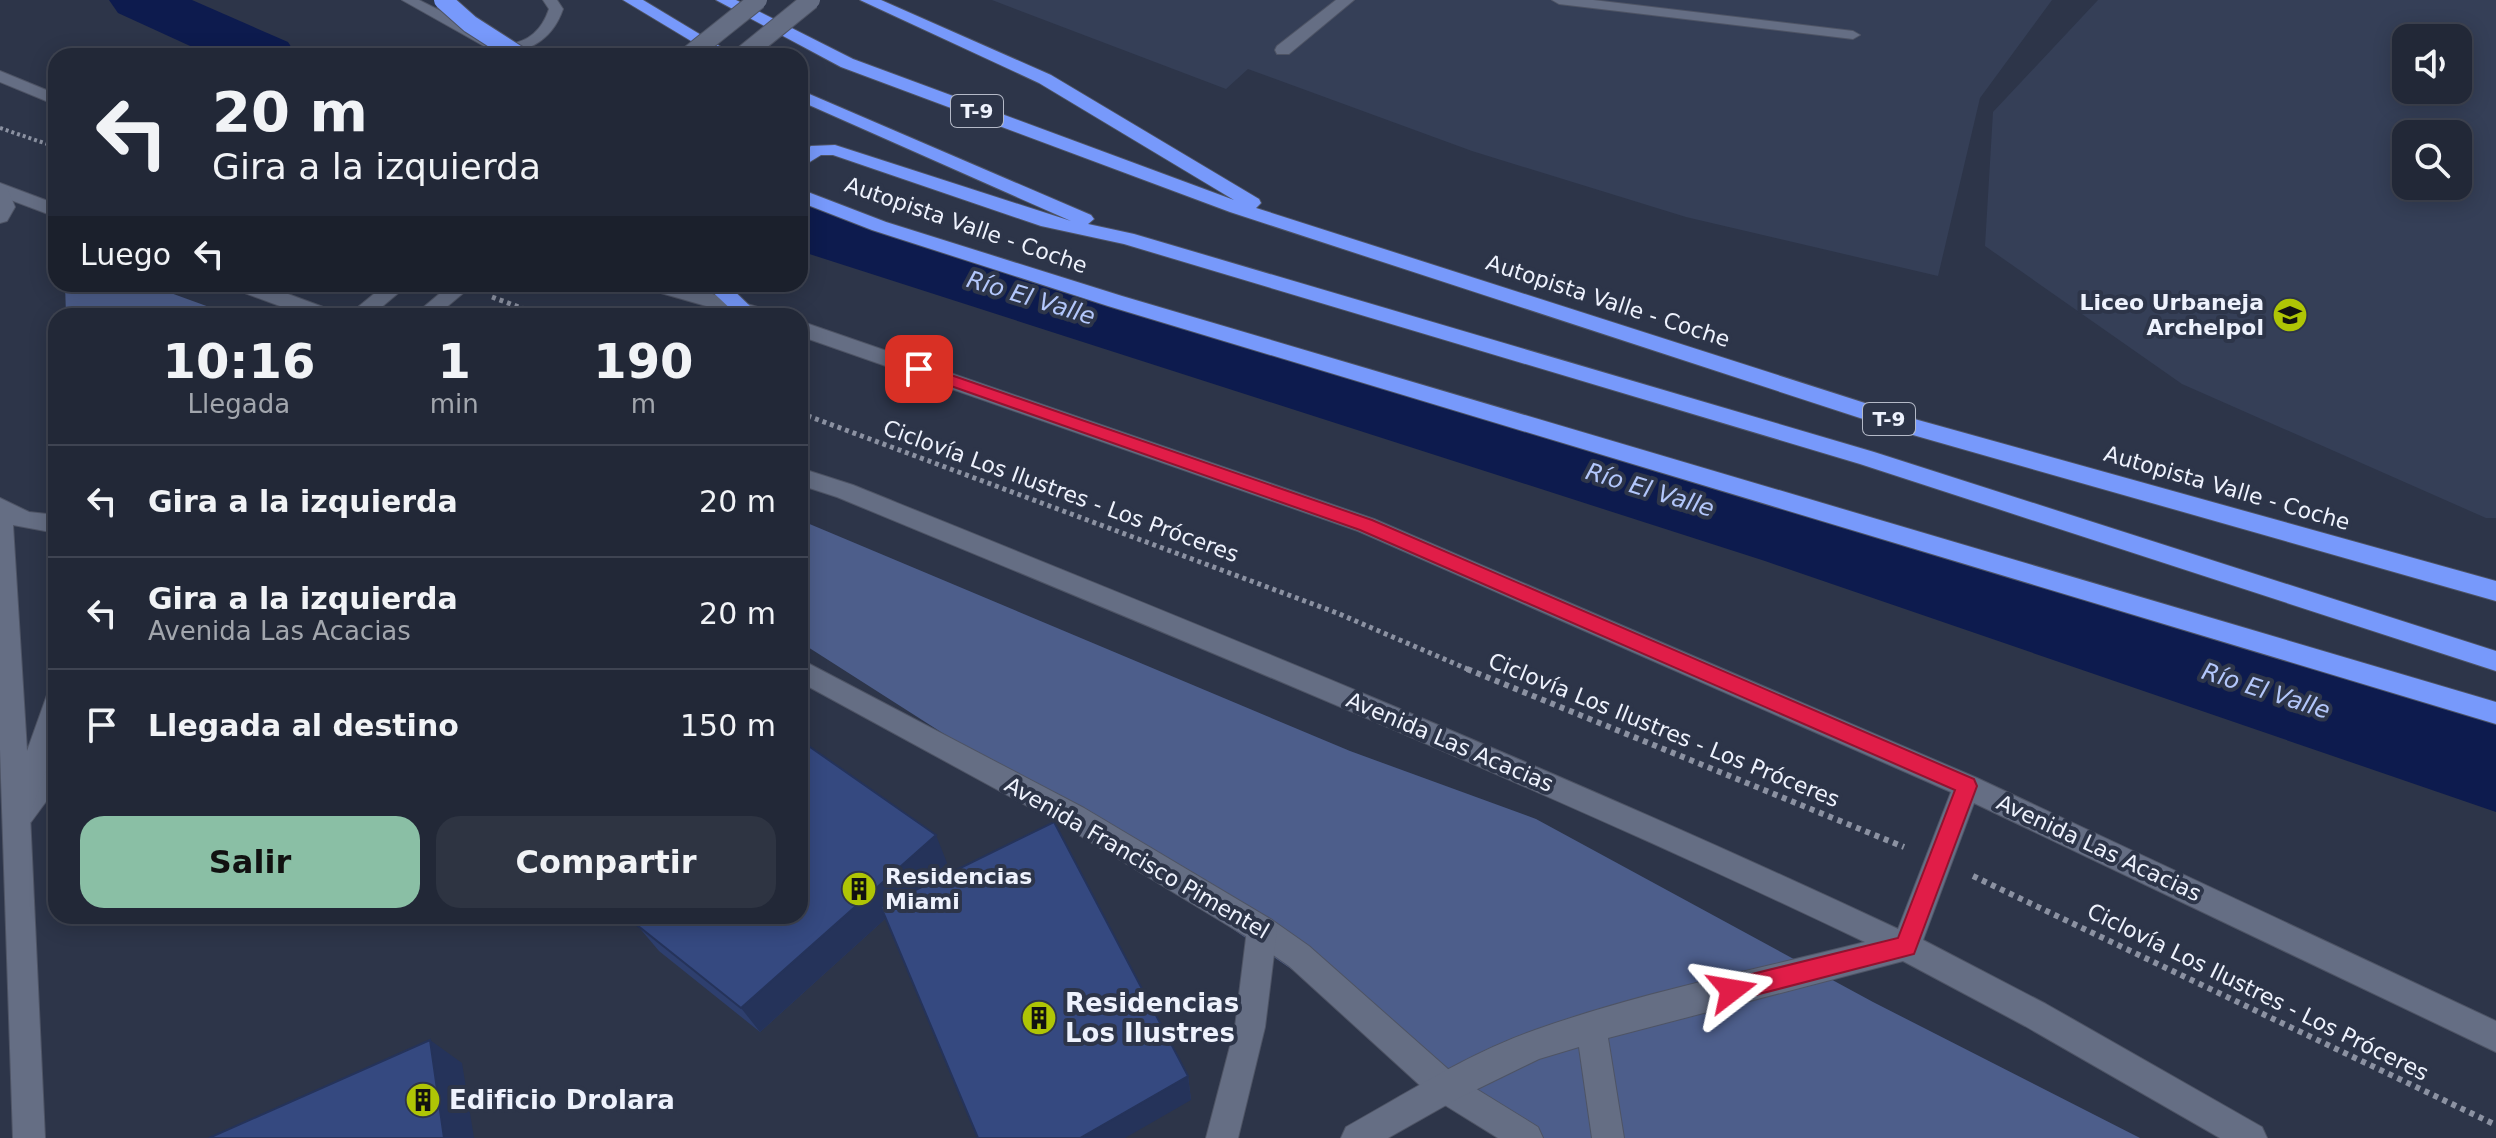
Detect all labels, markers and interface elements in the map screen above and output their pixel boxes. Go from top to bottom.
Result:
map controls [2392,24,2472,200]
button: sound [2392,24,2472,104]
text: 20 m [212,79,368,144]
icon: left [80,80,184,184]
road number: T-9 [951,95,1003,127]
button: search [2392,120,2472,200]
text: Gira a la izquierda [212,146,541,187]
street label: Autopista Valle - Coche [842,172,1090,278]
icon: left [187,232,231,276]
text: Luego [80,237,171,272]
street label: Autopista Valle - Coche [1483,250,1733,352]
water label: Río El Valle [963,265,1099,331]
place label: Liceo Urbaneja Archelpol [2079,290,2264,340]
school or university icon: Liceo Urbaneja Archelpol [2271,296,2309,334]
text: 10:16 [162,333,315,389]
text: 1 [438,333,471,389]
text: 190 [593,333,693,389]
pin [885,335,953,403]
icon: arrive [897,347,941,391]
text: Llegada [188,389,290,419]
text: min [430,389,479,419]
text: m [631,389,656,419]
road number: T-9 [1863,403,1915,435]
street label: Ciclovía Los Ilustres - Los Próceres [880,415,1242,567]
street label: Autopista Valle - Coche [2101,441,2353,535]
water label: Río El Valle [1582,457,1718,523]
icon: left [80,479,124,523]
text: Gira a la izquierda [148,484,458,519]
text: 20 m [699,484,776,519]
text: Gira a la izquierda [148,581,458,616]
icon: left [80,591,124,635]
text: 20 m [699,596,776,631]
text: Avenida Las Acacias [148,616,411,646]
street label: Ciclovía Los Ilustres - Los Próceres [1485,648,1843,812]
water label: Río El Valle [2199,657,2333,725]
street label: Avenida Las Acacias [1343,687,1557,797]
icon: arrive [80,703,124,747]
text: Llegada al destino [148,708,459,743]
text: 150 m [680,708,776,743]
street label: Avenida Francisco Pimentel [1001,772,1273,944]
street label: Avenida Las Acacias [1993,790,2205,906]
button: Salir [80,816,420,908]
button: Compartir [436,816,776,908]
place label: Residencias Miami [885,864,1032,914]
building icon: Residencias Miami [840,870,878,908]
street label: Ciclovía Los Ilustres - Los Próceres [2083,898,2433,1086]
position arrow [1690,948,1774,1032]
place label: Residencias Los Ilustres [1065,988,1239,1048]
building icon: Residencias Los Ilustres [1020,999,1058,1037]
building icon: Edificio Drolara [404,1081,442,1119]
place label: Edificio Drolara [449,1085,675,1115]

